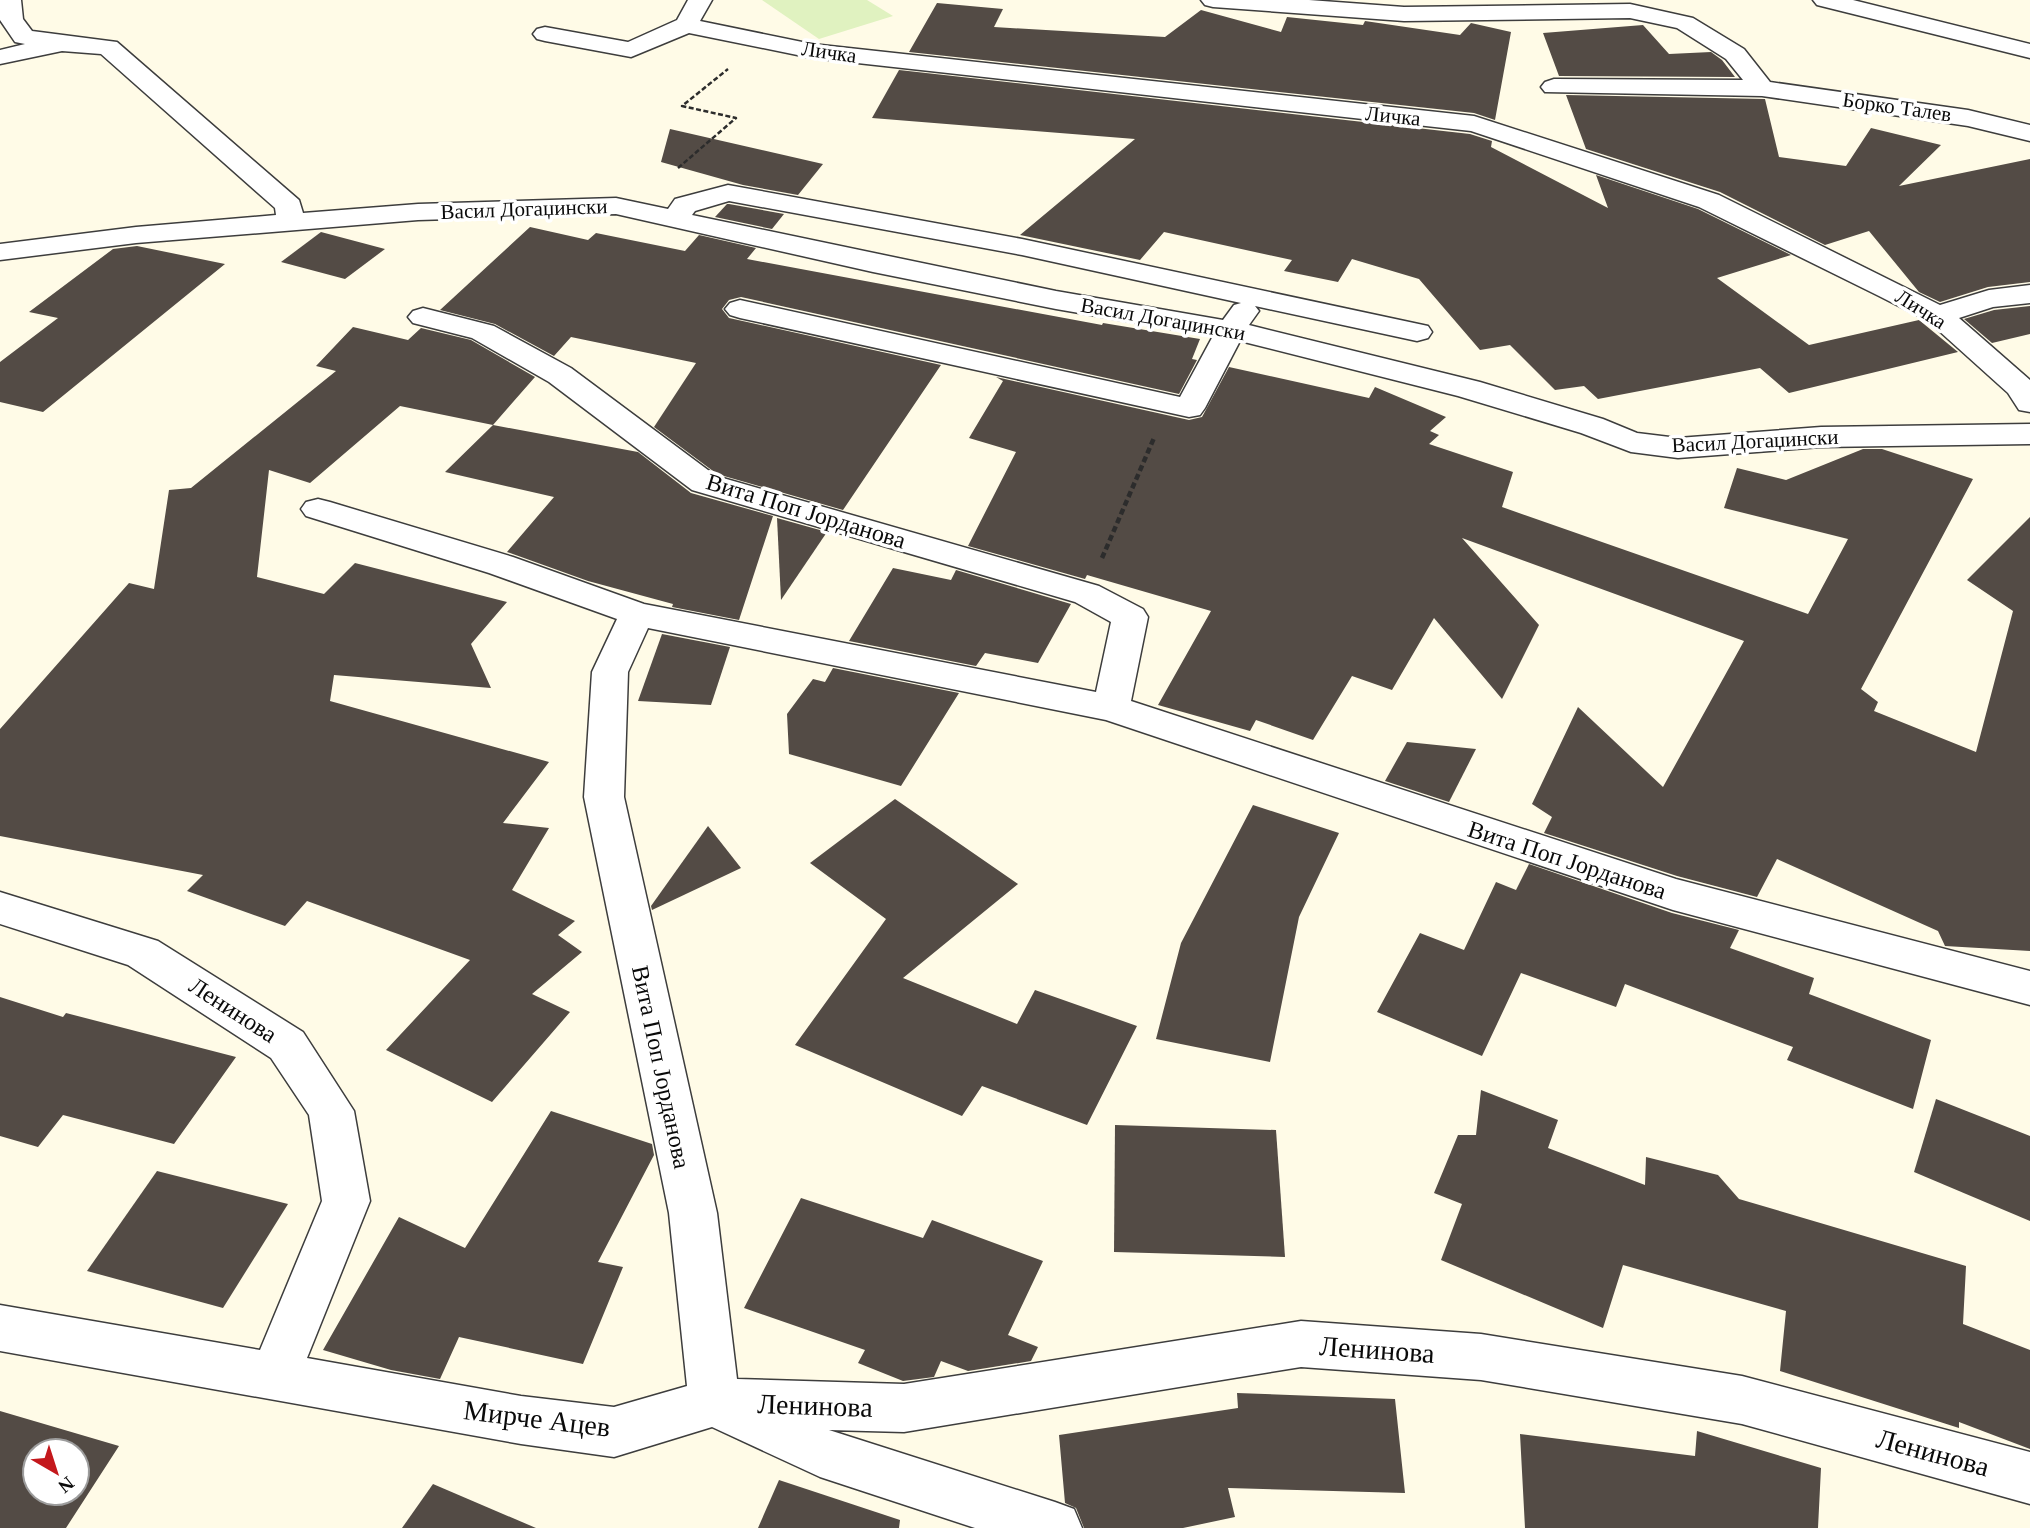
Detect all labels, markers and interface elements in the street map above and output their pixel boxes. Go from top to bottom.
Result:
street label: Личка [800,36,859,68]
street label: Борко Талев [1841,87,1953,127]
street label: Личка [1364,101,1422,131]
street label: Васил Догаџински [440,194,608,224]
street label: Личка [1891,284,1951,334]
street label: Васил Догаџински [1079,293,1247,345]
street label: Васил Догаџински [1671,425,1839,457]
street label: Вита Поп Јорданова [703,468,909,554]
street label: Вита Поп Јорданова [1465,816,1670,904]
street label: Вита Поп Јорданова [627,963,695,1171]
street label: Ленинова [184,972,282,1048]
street label: Ленинова [1318,1330,1436,1369]
street label: Ленинова [757,1388,874,1423]
street label: Мирче Ацев [462,1394,612,1443]
street label: Ленинова [1873,1423,1993,1483]
north arrow [21,1437,91,1507]
text: N [54,1472,78,1497]

